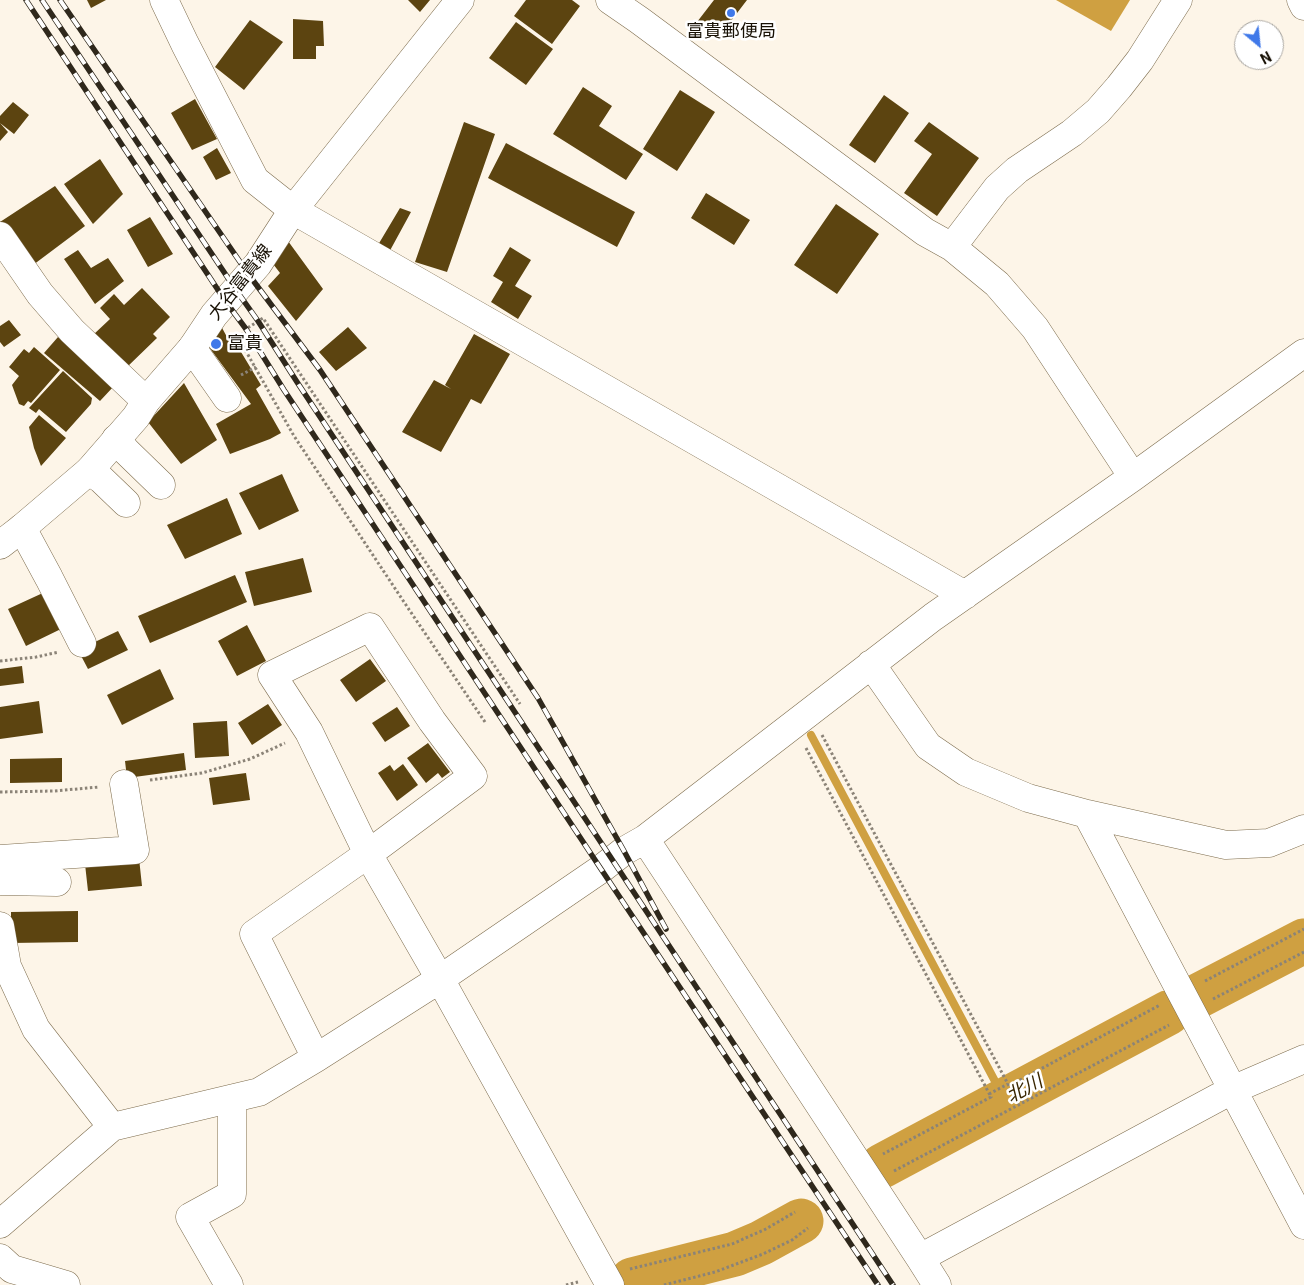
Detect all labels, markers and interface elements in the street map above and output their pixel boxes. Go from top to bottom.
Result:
marker: 富貴郵便局 [725,7,737,19]
north arrow [1234,20,1284,70]
place label: 富貴郵便局 [686,21,776,43]
text: N [1257,48,1274,67]
street label: 大谷富貴線 [205,241,277,325]
place label: 富貴 [227,333,263,355]
marker: 富貴 [209,337,223,351]
water label: 北川 [1003,1071,1047,1109]

